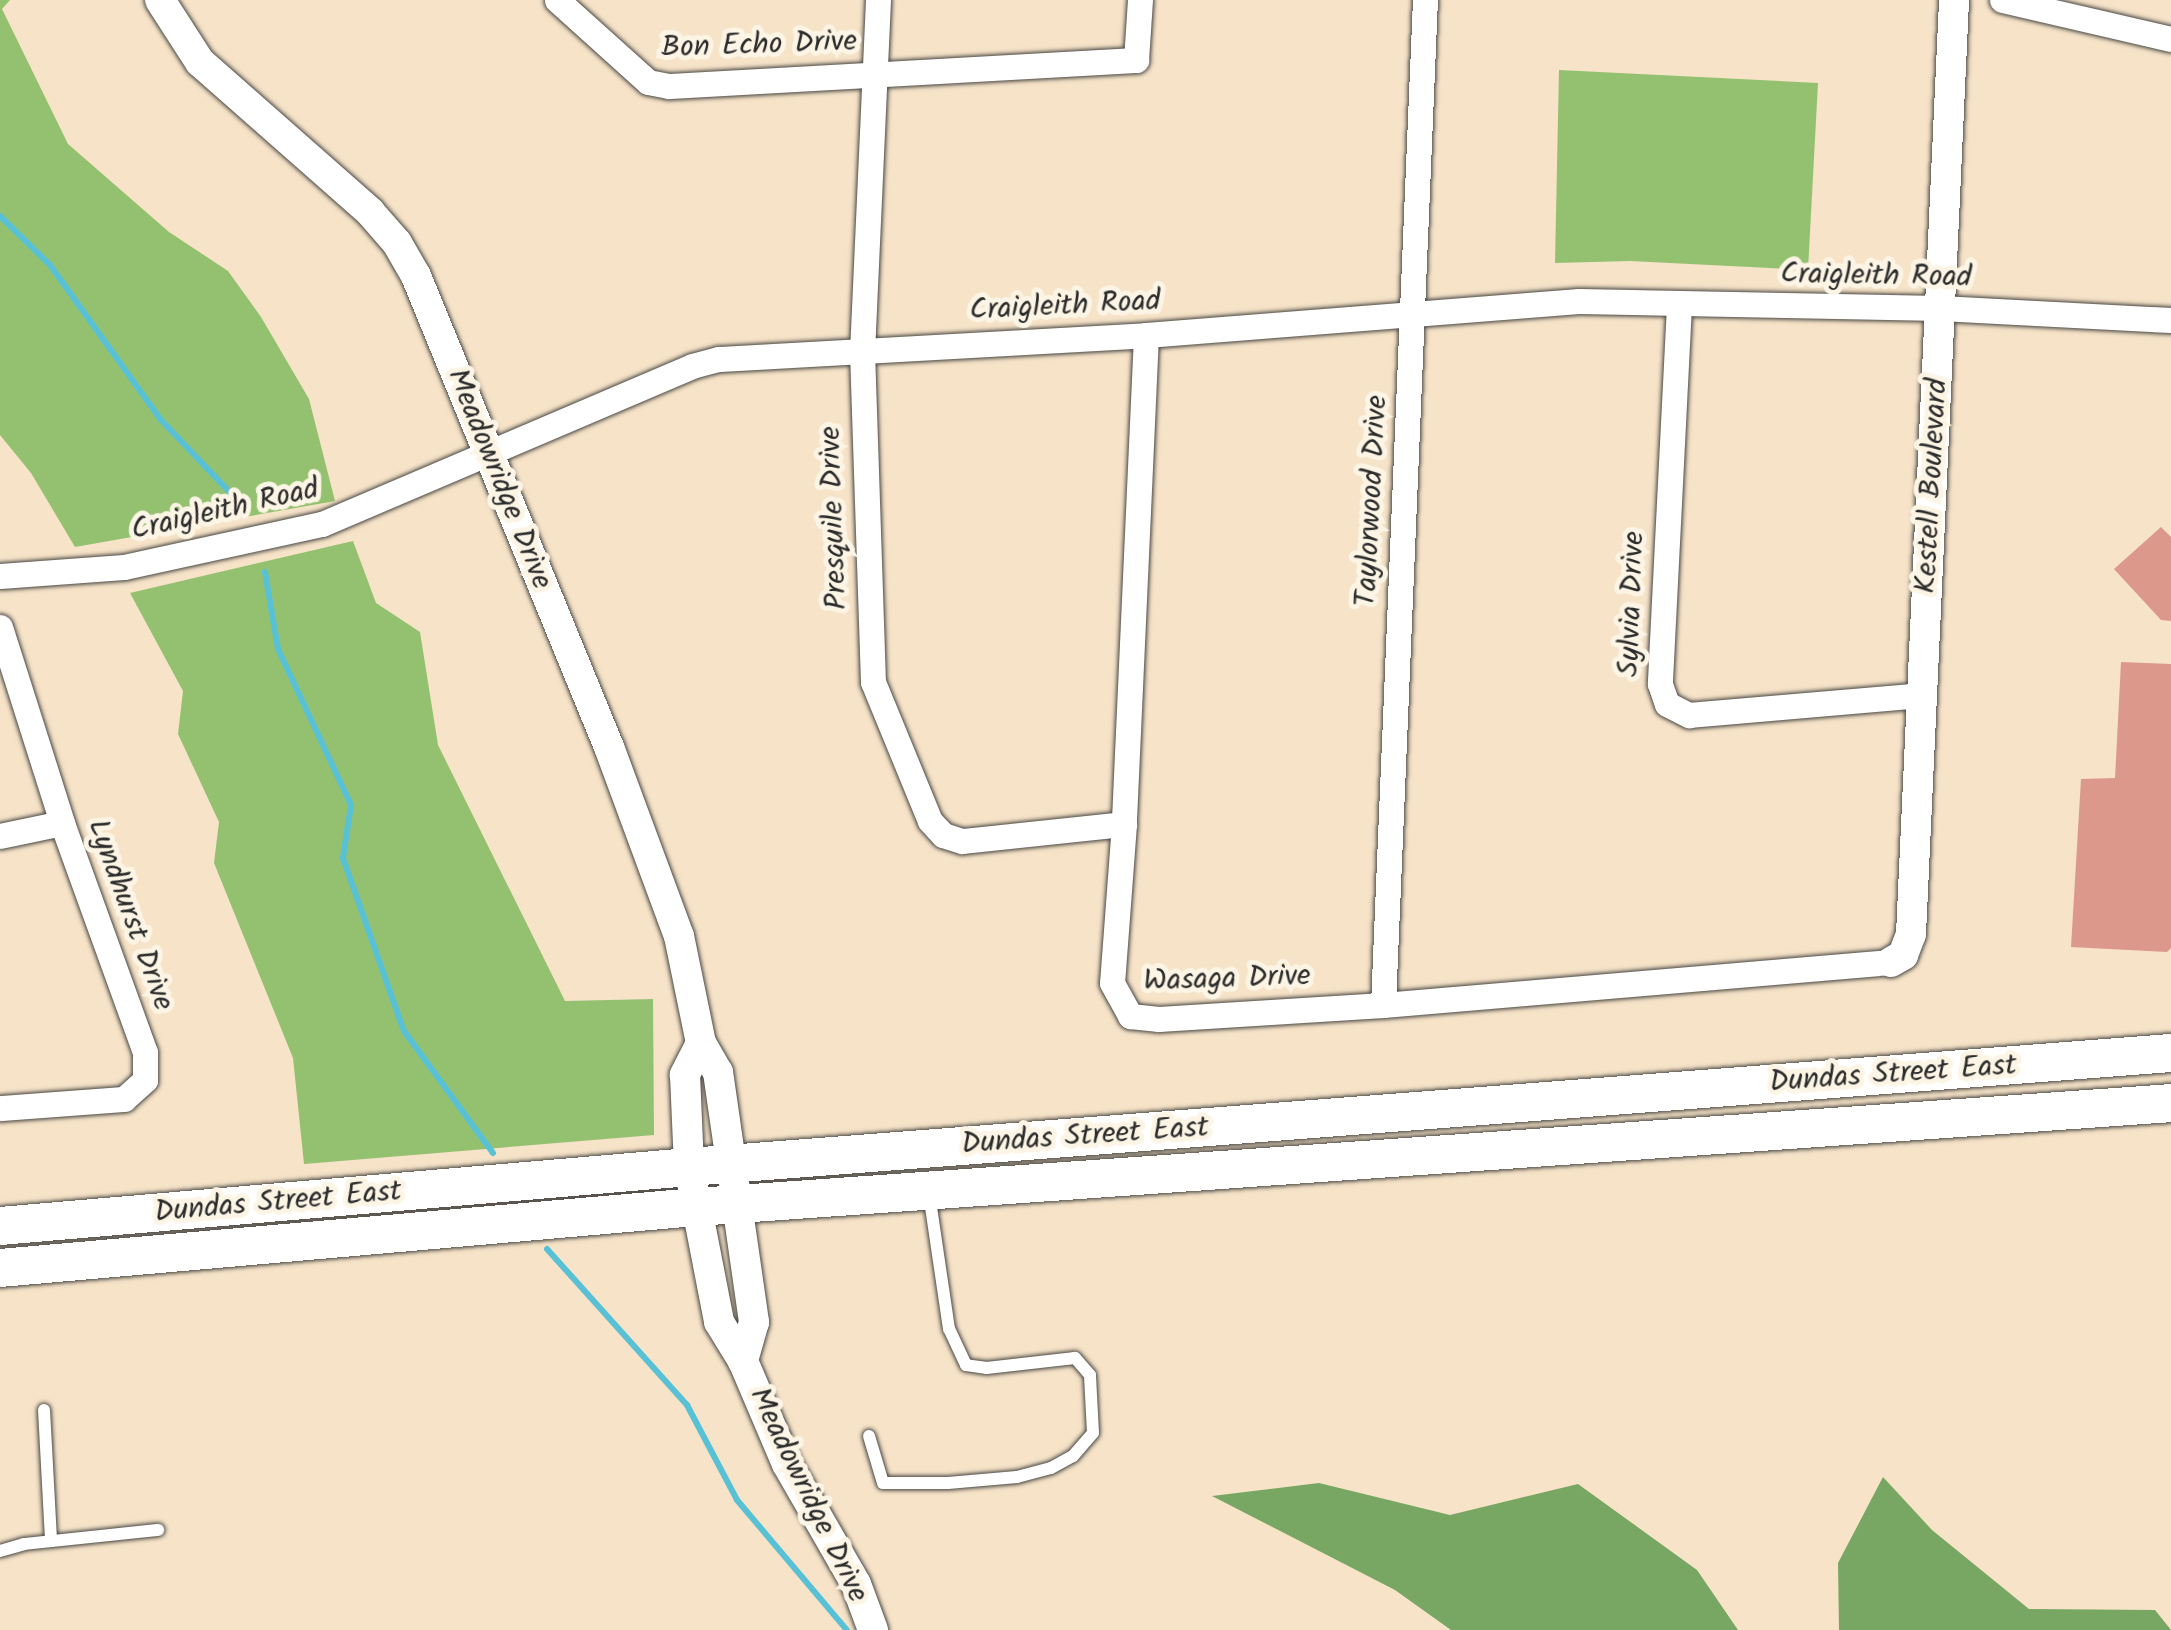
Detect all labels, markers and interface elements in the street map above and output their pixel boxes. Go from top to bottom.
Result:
street label: Bon Echo Drive [660,24,858,66]
street label: Craigleith Road [1780,256,1972,296]
street label: Craigleith Road [969,283,1161,329]
street label: Meadowridge Drive [438,364,560,594]
street label: Kestell Boulevard [1908,377,1956,595]
street label: Taylorwood Drive [1348,394,1396,608]
street label: Presquile Drive [813,426,855,610]
street label: Craigleith Road [128,471,322,549]
street label: Sylvia Drive [1611,531,1653,677]
street label: Lyndhurst Drive [79,814,181,1016]
street label: Wasaga Drive [1143,958,1311,1000]
street label: Dundas Street East [1768,1047,2018,1101]
street label: Dundas Street East [960,1109,1210,1163]
street label: Dundas Street East [153,1173,403,1231]
street label: Meadowridge Drive [740,1382,876,1608]

